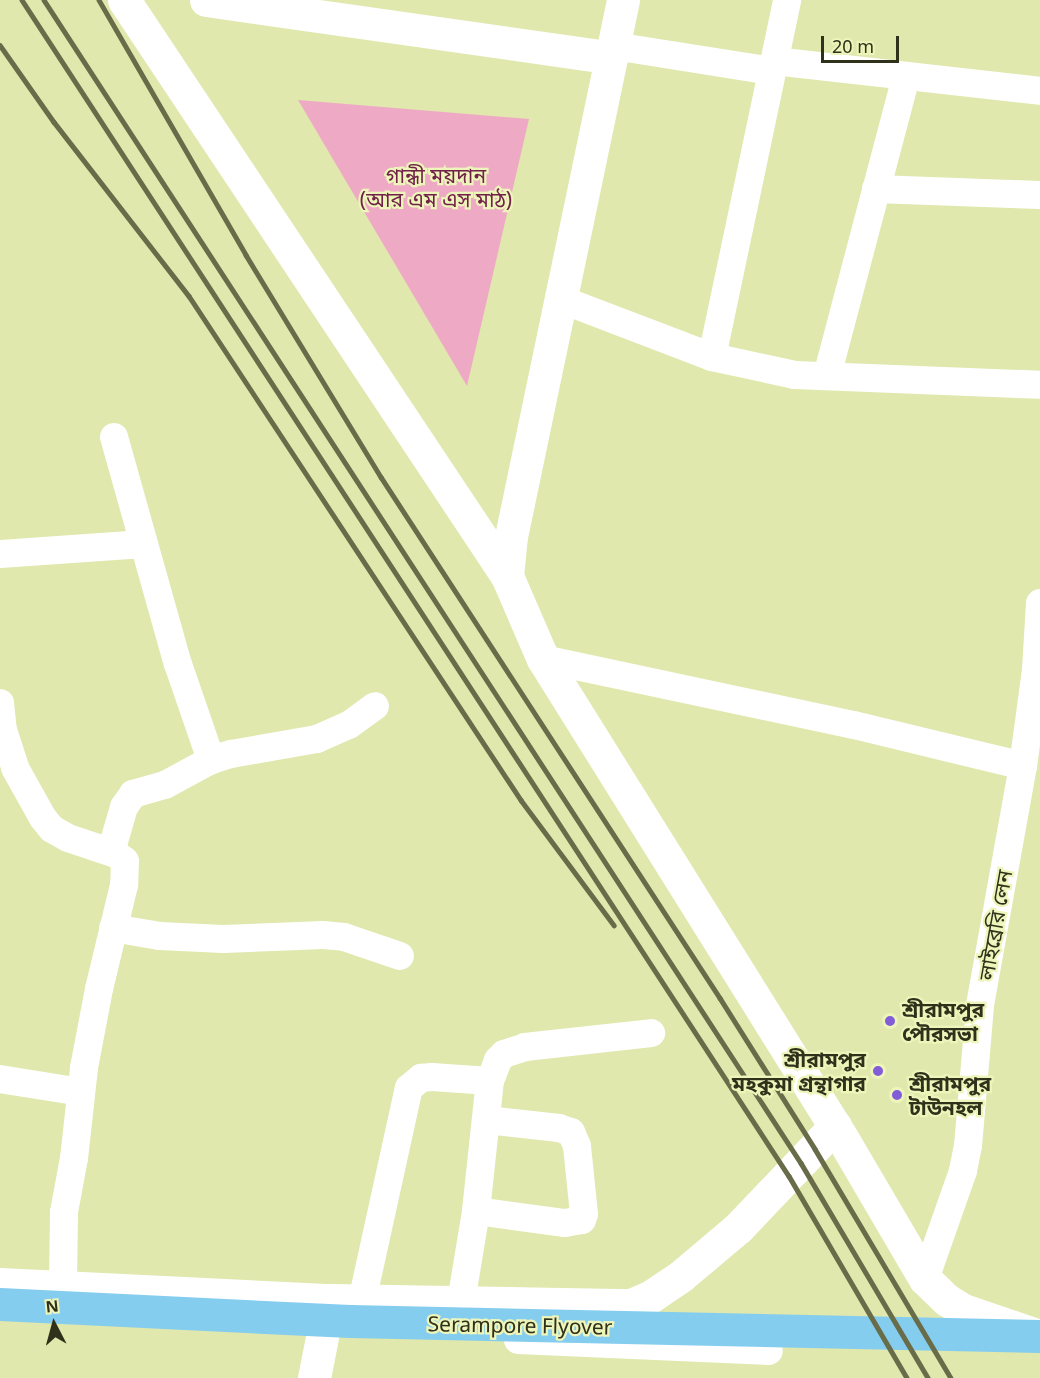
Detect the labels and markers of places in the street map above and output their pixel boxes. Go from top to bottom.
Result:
place label: শ্রীরামপুর পৌরসভা [902,996,984,1046]
marker: শ্রীরামপুর পৌরসভা [883,1014,897,1028]
place label: শ্রীরামপুর মহকুমা গ্ৰন্থাগার [732,1046,866,1096]
marker: শ্রীরামপুর মহকুমা গ্ৰন্থাগার [871,1064,885,1078]
place label: শ্রীরামপুর টাউনহল [909,1070,991,1120]
marker: শ্রীরামপুর টাউনহল [890,1088,904,1102]

